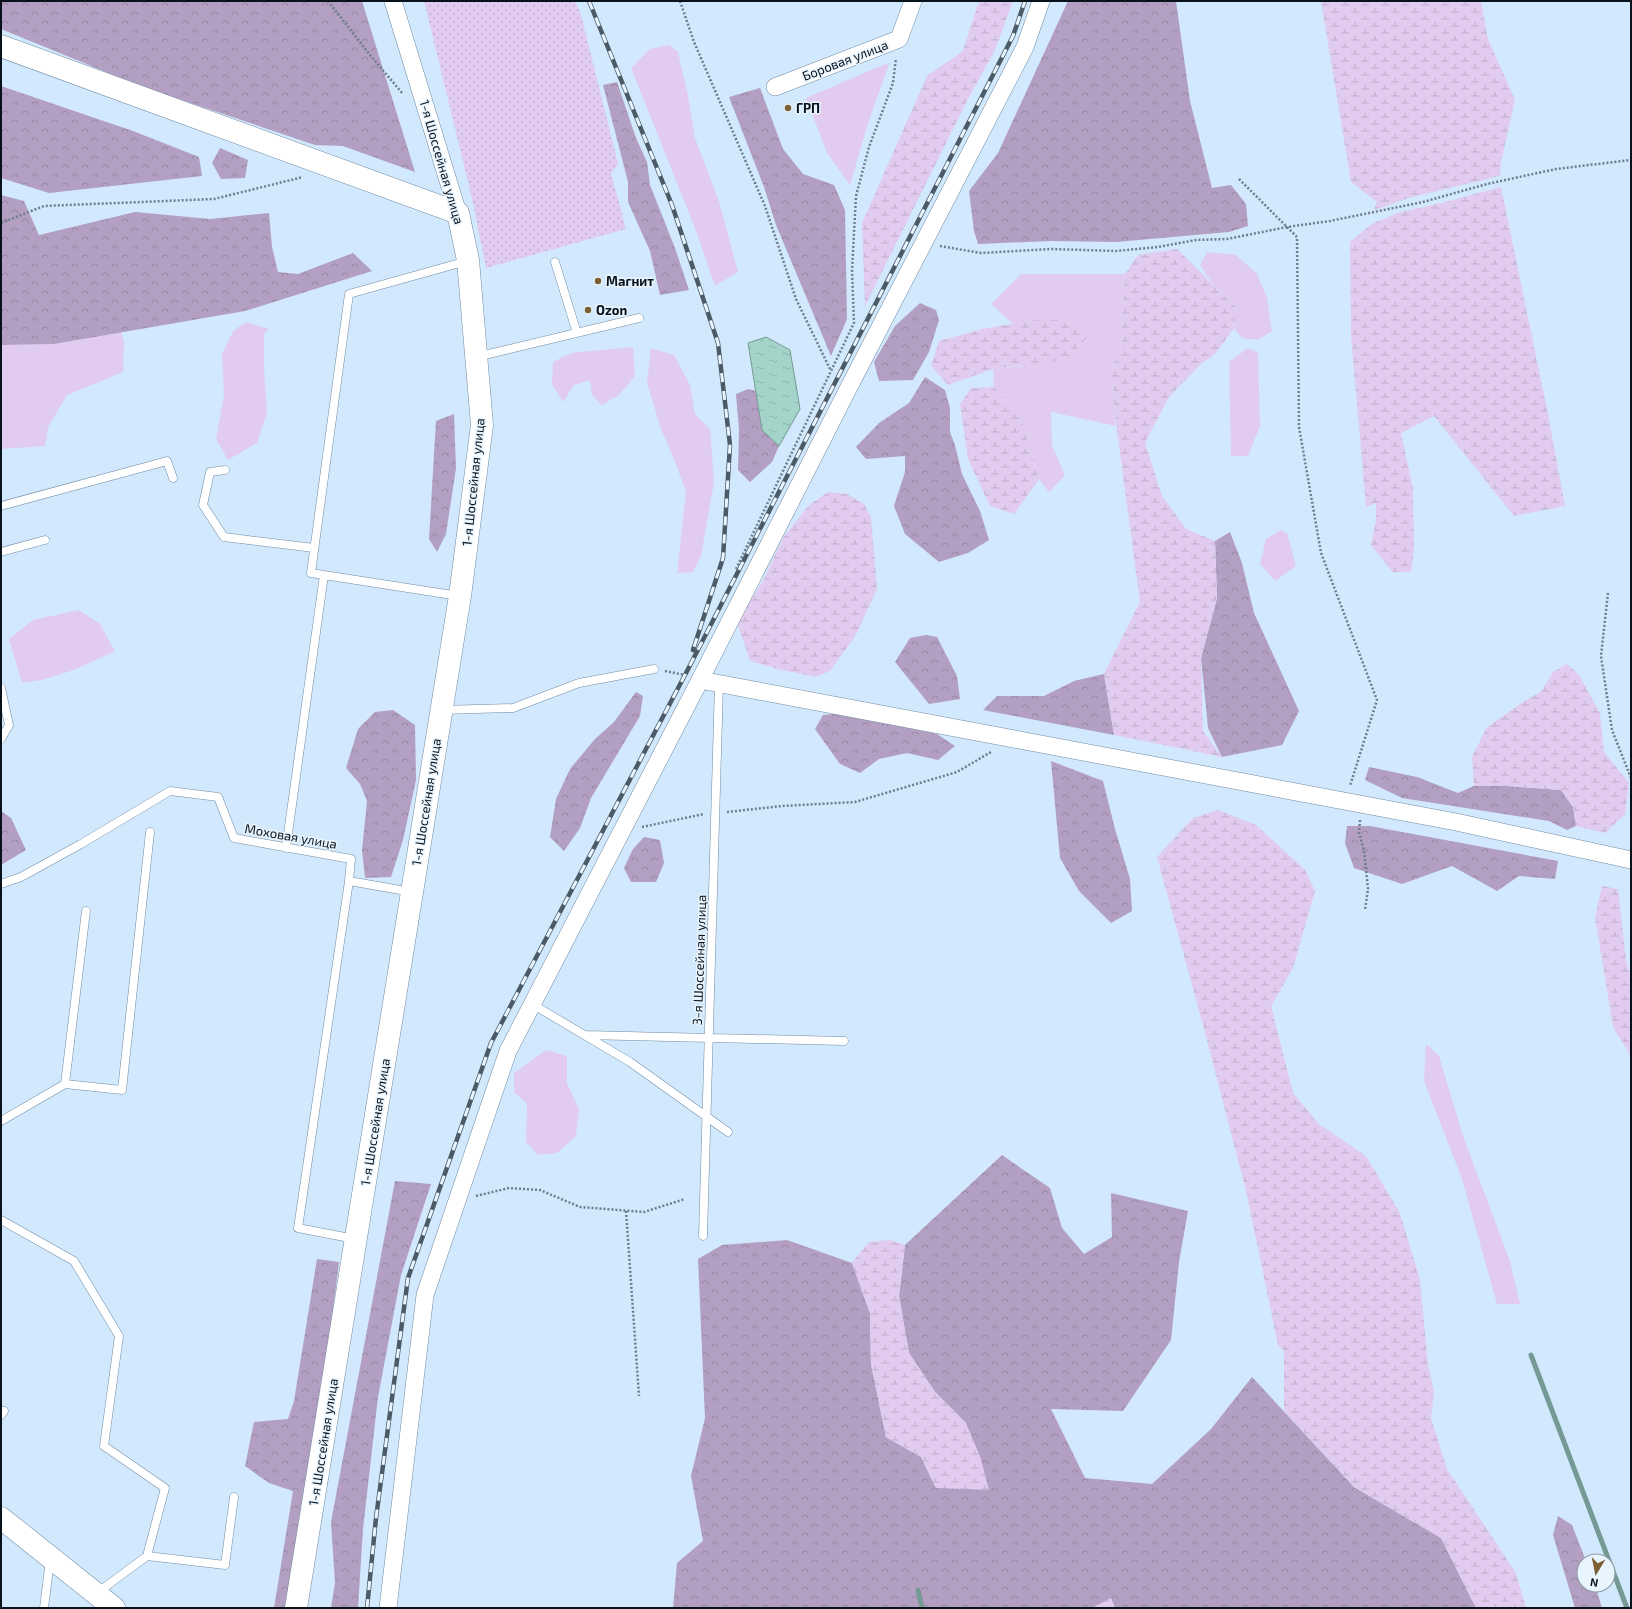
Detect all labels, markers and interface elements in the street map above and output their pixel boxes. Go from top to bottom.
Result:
street label: Боровая улица [800,36,890,84]
street label: 1-я Шоссейная улица [417,98,467,226]
place label: ГРП [796,100,820,116]
marker: ГРП [783,103,793,113]
place label: Магнит [606,273,654,289]
marker: Магнит [593,276,603,286]
place label: Ozon [596,302,627,318]
marker: Ozon [583,305,593,315]
street label: 1-я Шоссейная улица [458,417,488,547]
street label: 1-я Шоссейная улица [408,737,444,867]
street label: Моховая улица [244,820,338,852]
street label: 3-я Шоссейная улица [689,894,709,1026]
street label: 1-я Шоссейная улица [357,1057,393,1187]
street label: 1-я Шоссейная улица [305,1377,341,1507]
north arrow [1576,1553,1616,1593]
text: N [1589,1576,1599,1590]

